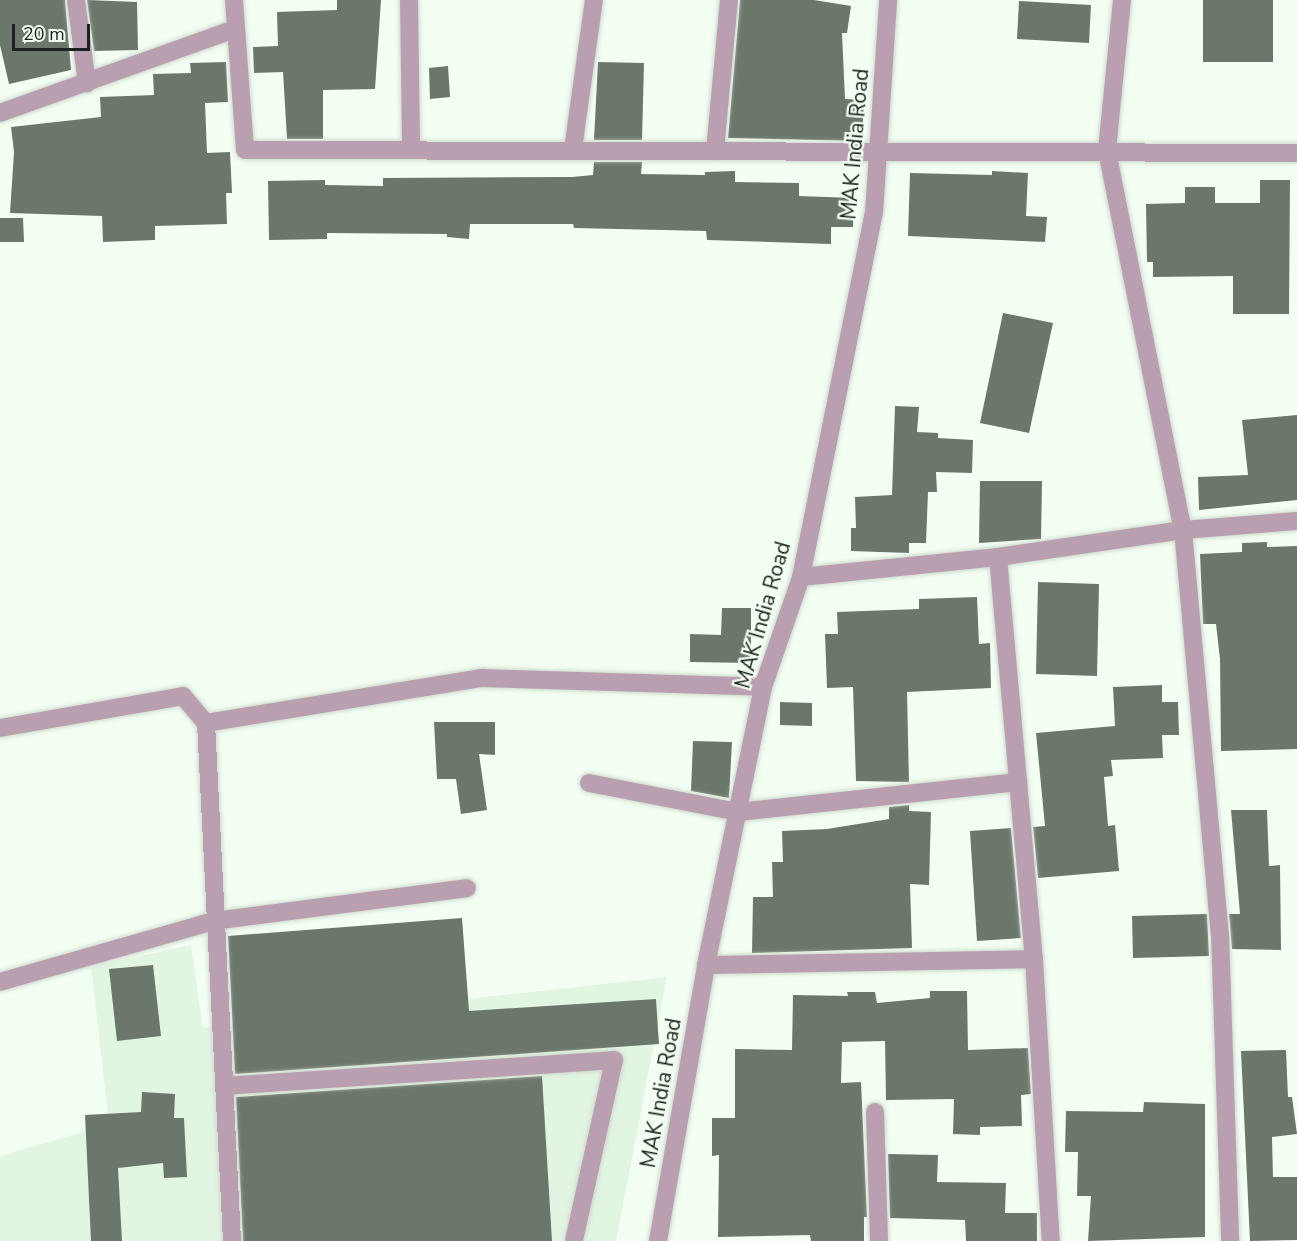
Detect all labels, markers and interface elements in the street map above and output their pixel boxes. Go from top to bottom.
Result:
scale bar [15,12,93,50]
text: 20 m [23,22,65,46]
street label: MAK India Road [836,67,874,221]
street label: MAK India Road [730,539,796,691]
street label: MAK India Road [635,1016,687,1170]

